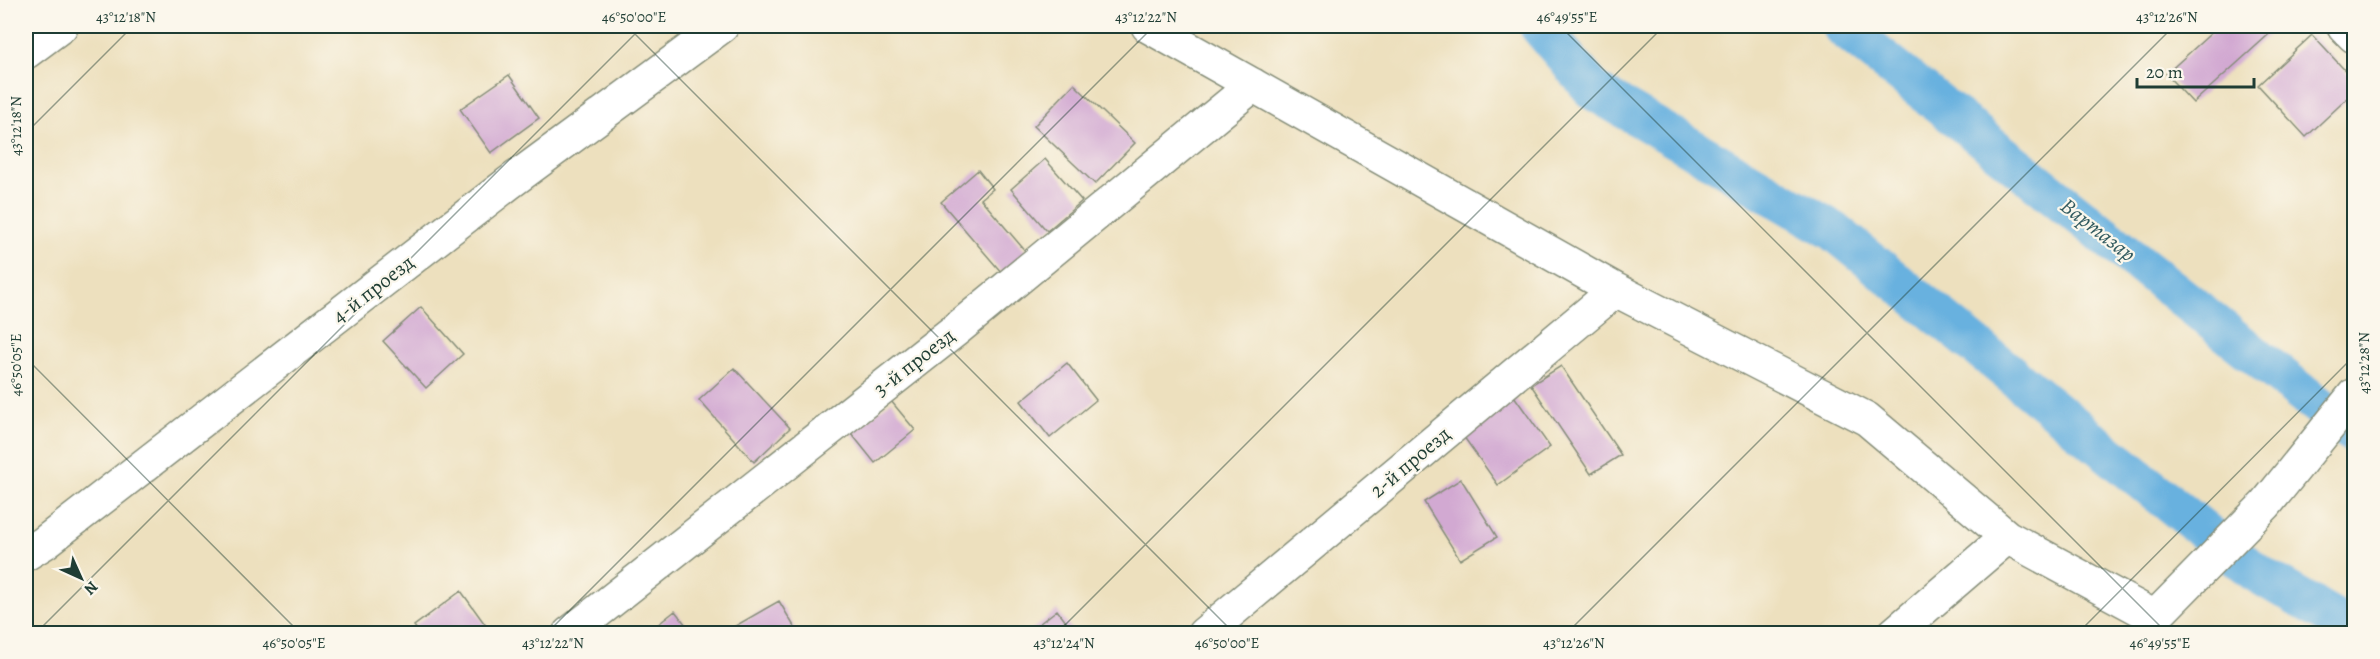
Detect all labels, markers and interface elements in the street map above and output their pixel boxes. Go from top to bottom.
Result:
text: 43°12'18"N [96,7,156,27]
text: 46°50'00"E [602,7,666,27]
text: 43°12'22"N [1115,7,1177,27]
text: 46°49'55"E [1537,7,1597,27]
text: 43°12'26"N [2136,7,2198,27]
scale bar [2137,51,2254,89]
text: 20 m [2146,60,2183,84]
text: 43°12'18"N [6,96,26,156]
water label: Вартазар [2054,191,2142,269]
street label: 4-й проезд [326,248,420,330]
street label: 3-й проезд [868,322,960,402]
text: 43°12'28"N [2354,332,2374,394]
text: 46°50'05"E [6,333,26,397]
street label: 2-й проезд [1364,420,1456,504]
north arrow [51,548,111,608]
text: N [79,576,103,600]
text: 46°50'05"E [262,633,326,653]
text: 43°12'22"N [522,633,584,653]
text: 43°12'24"N [1033,633,1095,653]
text: 46°50'00"E [1195,633,1259,653]
text: 43°12'26"N [1543,633,1605,653]
text: 46°49'55"E [2130,633,2190,653]

